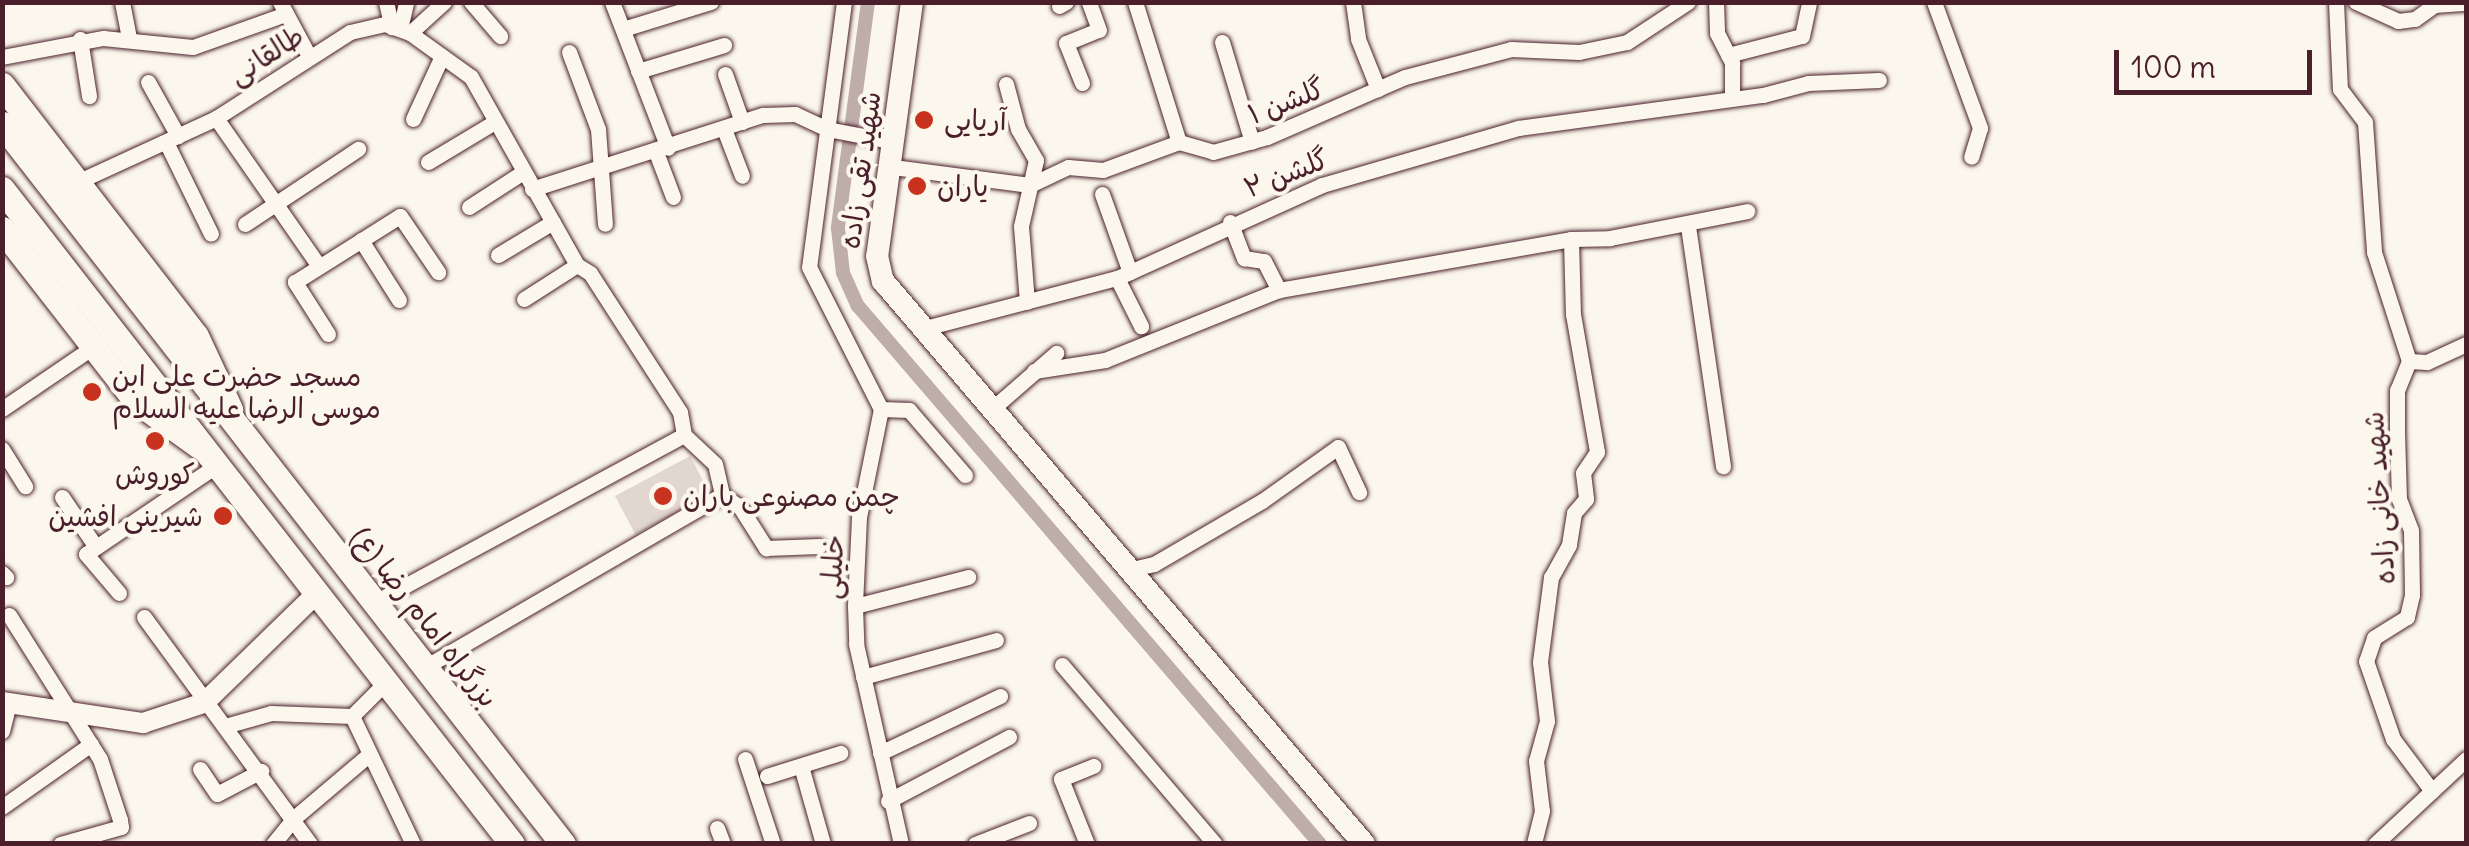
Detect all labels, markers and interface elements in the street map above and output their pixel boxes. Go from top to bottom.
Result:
street label: طالقانی [222,18,310,92]
scale bar [2119,30,2316,92]
text: 100 m [2131,48,2216,86]
street label: گلشن ۱ [1243,71,1329,131]
street label: شهید تقی زاده [832,89,888,251]
place label: آریایی [944,103,1007,137]
marker: آریایی [913,109,935,131]
street label: گلشن ۲ [1239,142,1333,204]
place label: یاران [937,169,988,203]
marker: یاران [906,175,928,197]
place label: مسجد حضرت علی ابن موسی الرضا علیه السلام [112,359,381,425]
marker: مسجد حضرت علی ابن موسی الرضا علیه السلام [81,381,103,403]
street label: شهید خانی زاده [2356,410,2402,586]
marker: کوروش [144,430,166,452]
place label: کوروش [115,457,195,491]
place label: چمن مصنوعی باران [683,479,900,513]
marker: چمن مصنوعی باران [652,485,674,507]
place label: شیرینی افشین [48,499,203,533]
marker: شیرینی افشین [212,505,234,527]
street label: بزرگراه امام رضا (ع) [344,520,506,714]
street label: خلیلی [814,534,850,600]

